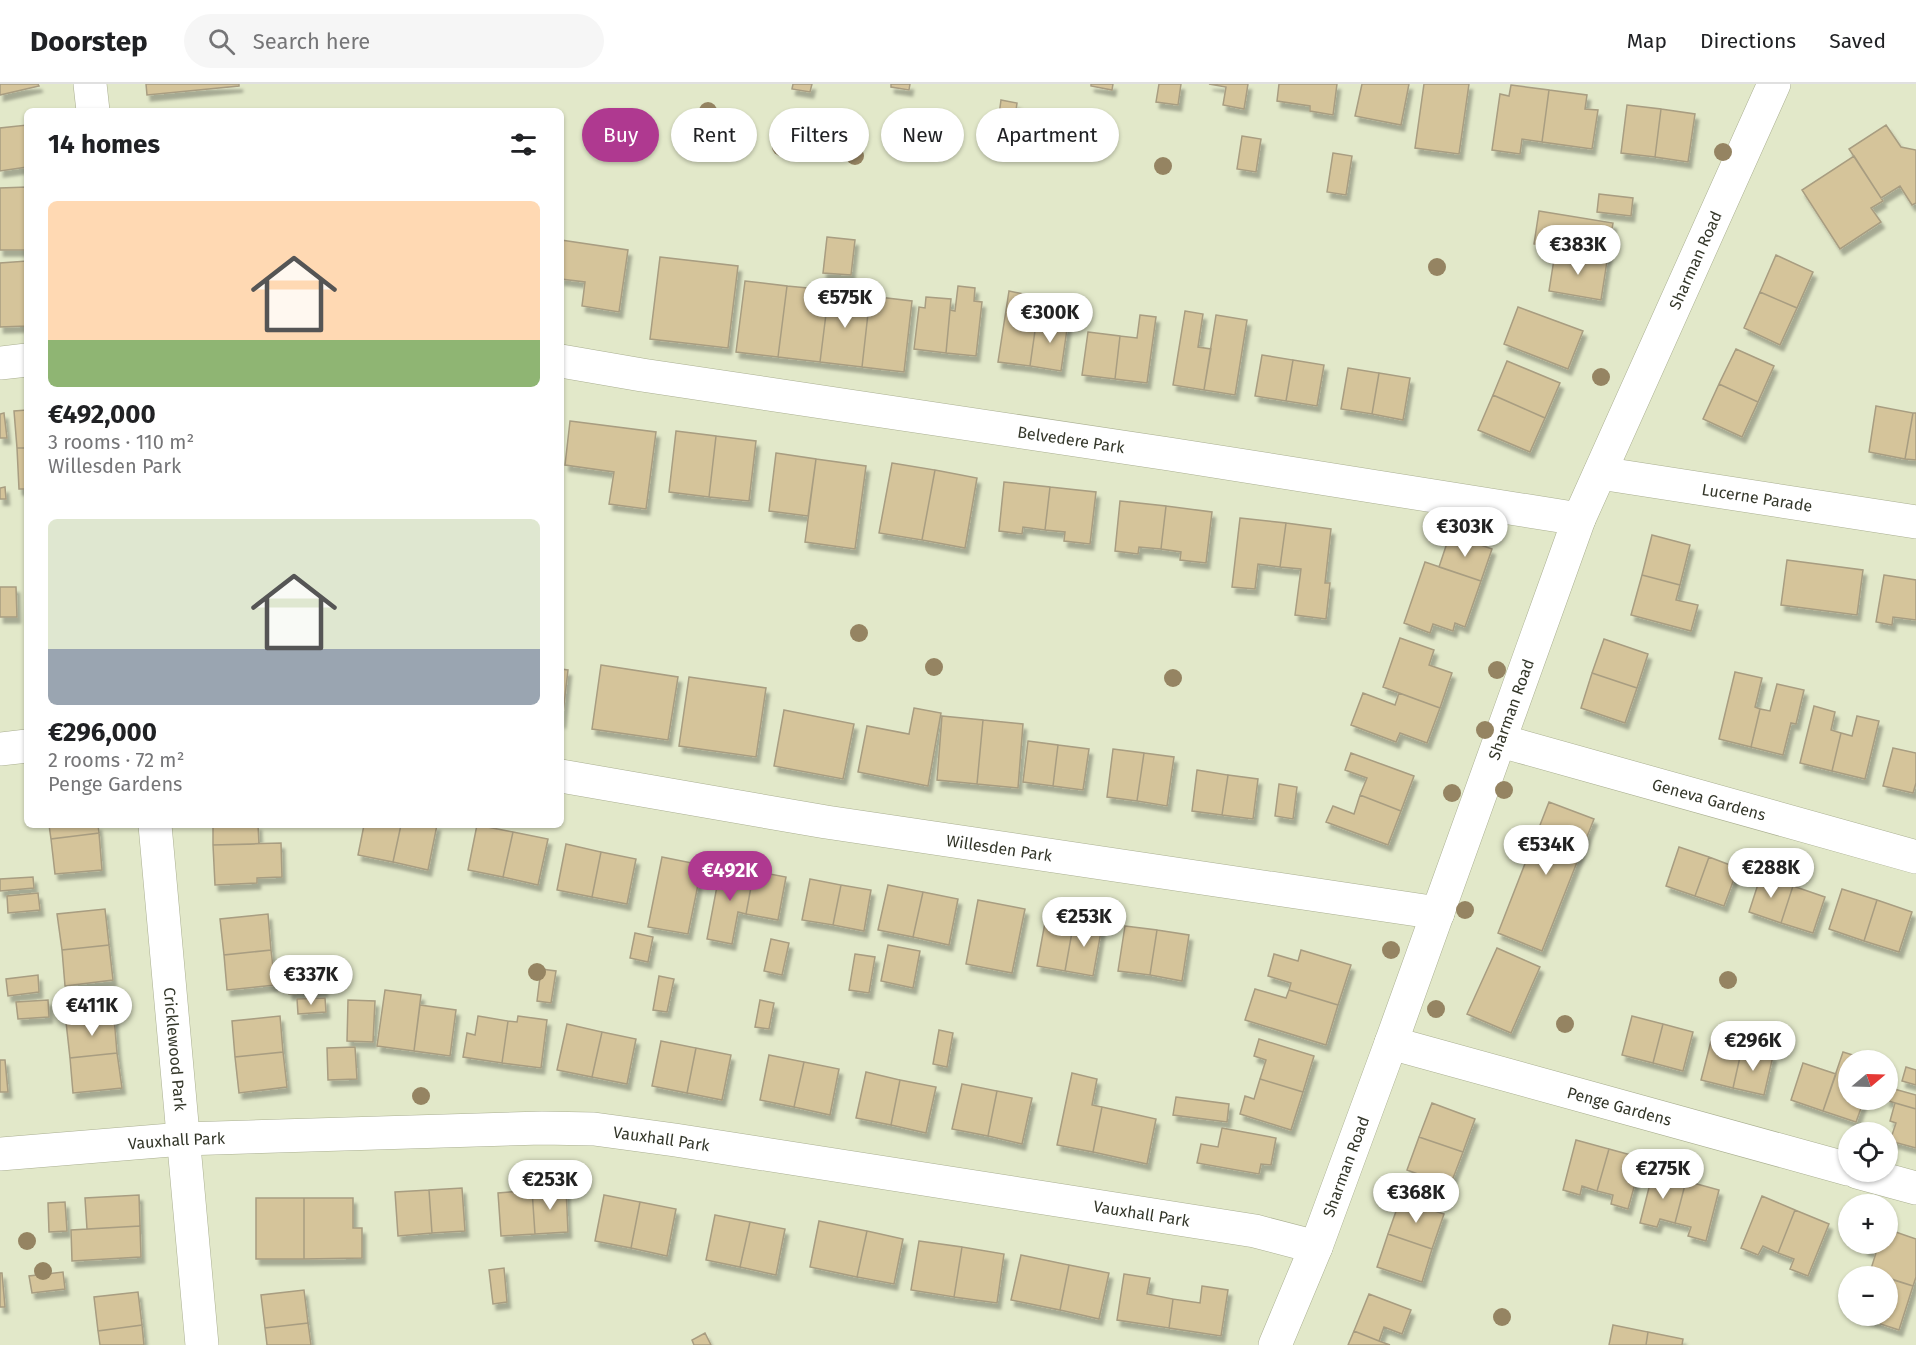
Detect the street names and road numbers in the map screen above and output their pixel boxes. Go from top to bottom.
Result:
street label: Sharman Road [1665,208,1725,312]
street label: Belvedere Park [1016,422,1127,457]
street label: Lucerne Parade [1701,479,1814,515]
street label: Sharman Road [1484,656,1538,763]
street label: Geneva Gardens [1650,774,1768,824]
street label: Willesden Park [945,830,1054,865]
street label: Cricklewood Park [160,986,190,1113]
street label: Penge Gardens [1565,1083,1674,1129]
street label: Sharman Road [1318,1113,1373,1220]
street label: Vauxhall Park [612,1122,712,1155]
street label: Vauxhall Park [127,1128,226,1153]
street label: Vauxhall Park [1092,1196,1192,1230]

